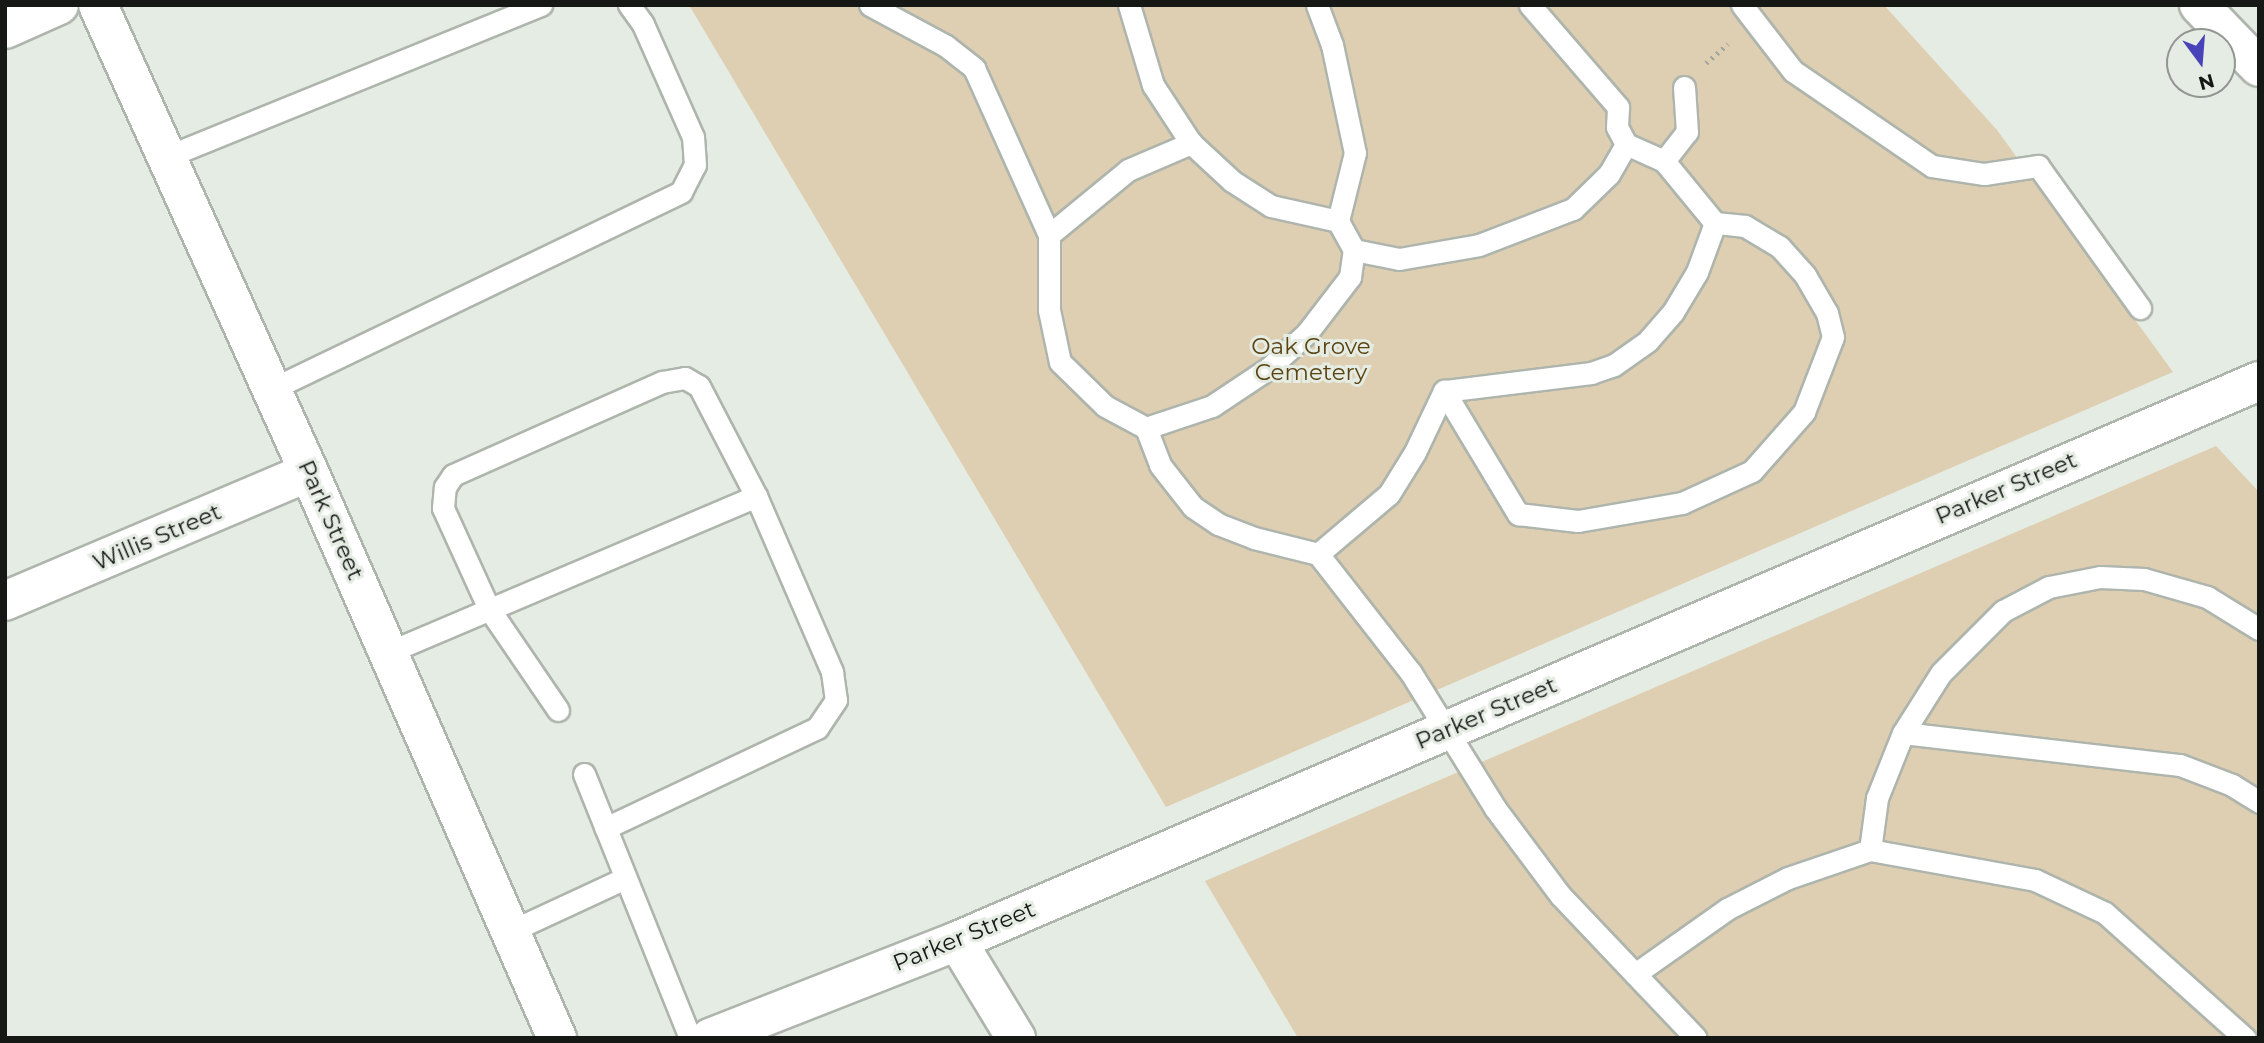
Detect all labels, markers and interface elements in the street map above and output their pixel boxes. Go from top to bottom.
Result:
north arrow [2166,28,2236,98]
text: N [2196,69,2217,95]
park label: Oak Grove Cemetery [1251,332,1371,386]
street label: Parker Street [1931,446,2081,530]
street label: Park Street [292,456,370,584]
street label: Willis Street [89,498,225,576]
street label: Parker Street [1411,671,1561,755]
street label: Parker Street [889,895,1039,977]

